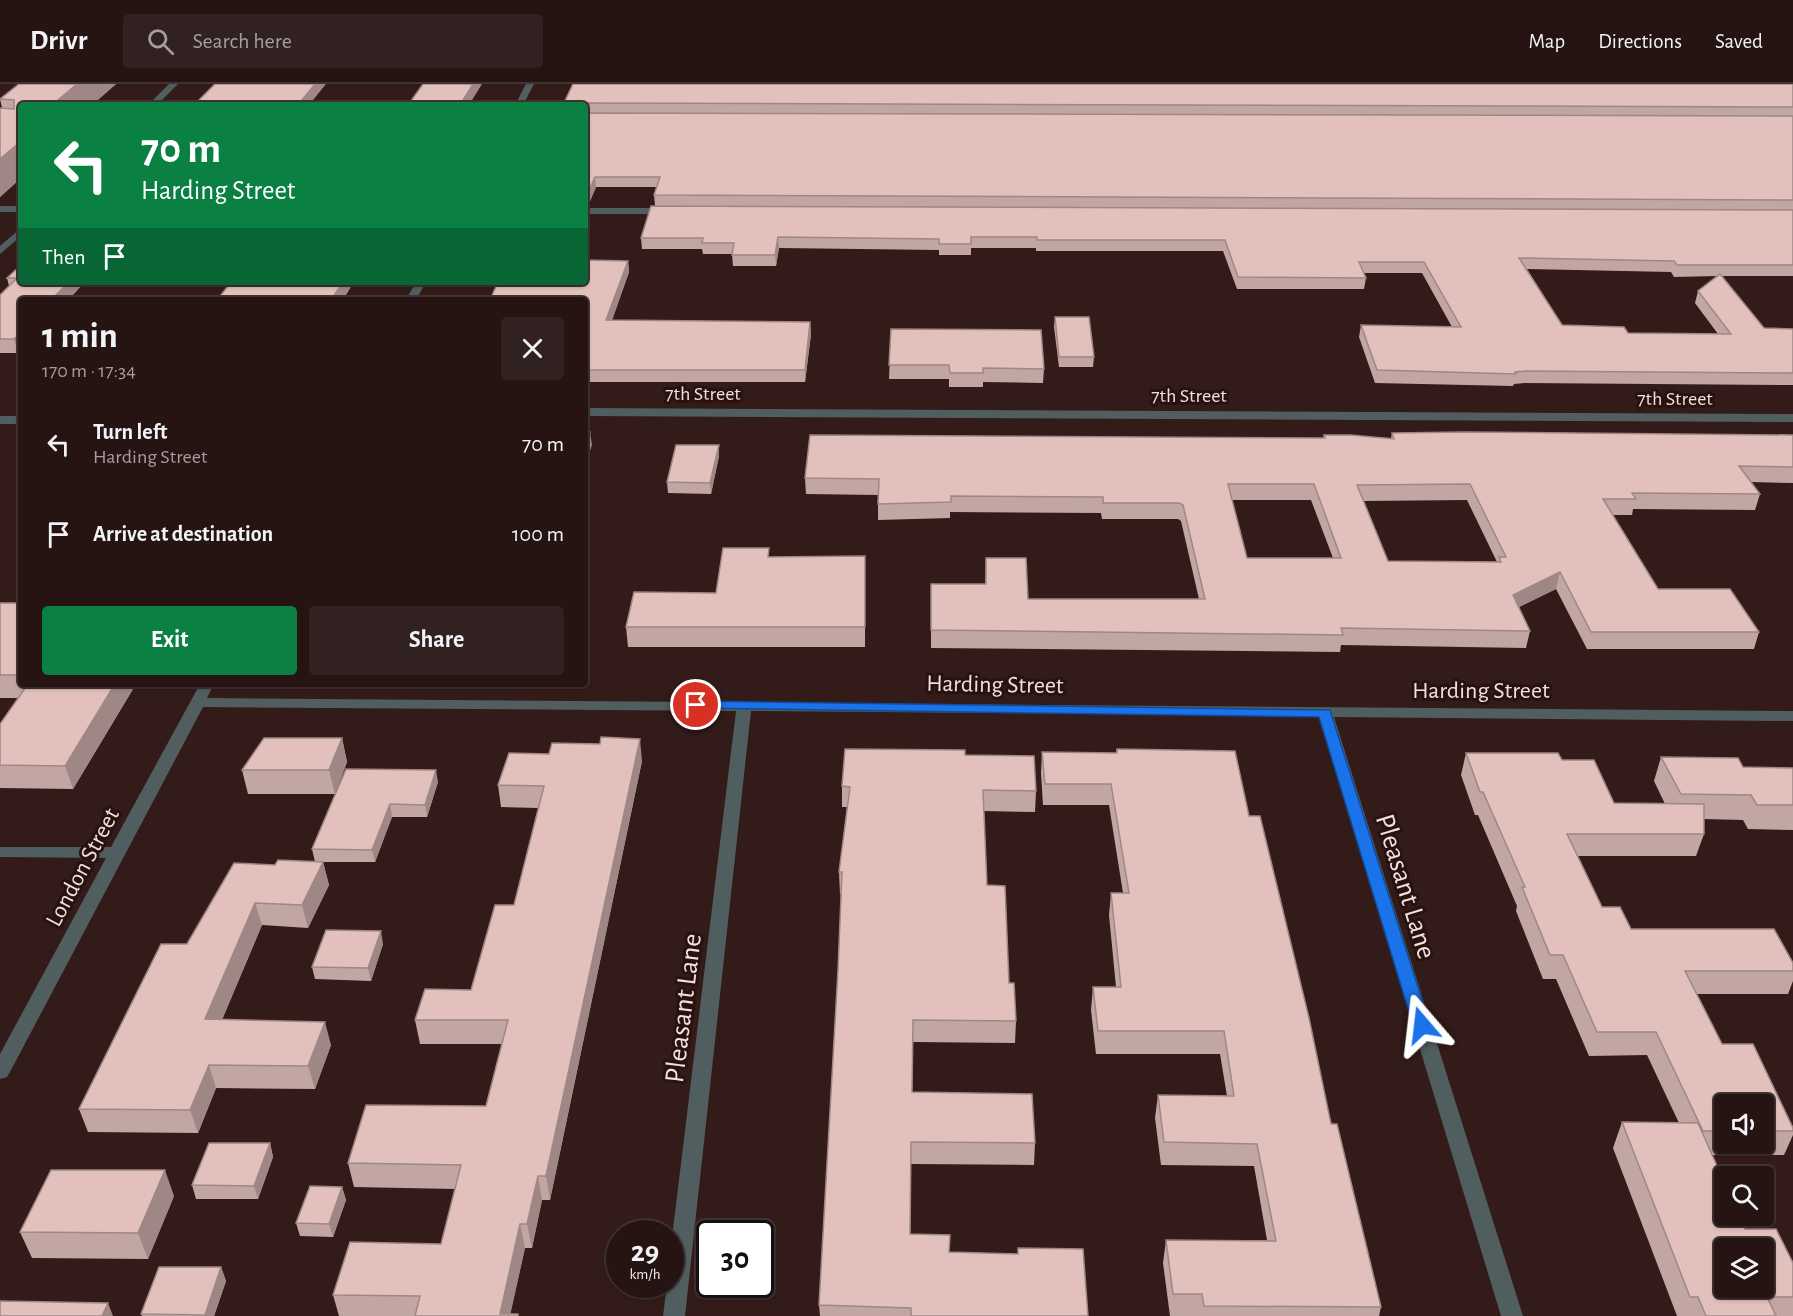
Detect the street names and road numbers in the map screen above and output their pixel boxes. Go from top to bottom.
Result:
street label: 7th Street [665,384,741,404]
street label: 7th Street [1151,386,1227,406]
street label: 7th Street [1637,389,1713,409]
street label: Harding Street [926,672,1064,698]
street label: Harding Street [1412,679,1550,703]
street label: London Street [42,804,124,931]
street label: Pleasant Lane [1370,811,1440,962]
street label: Pleasant Lane [661,932,707,1084]

